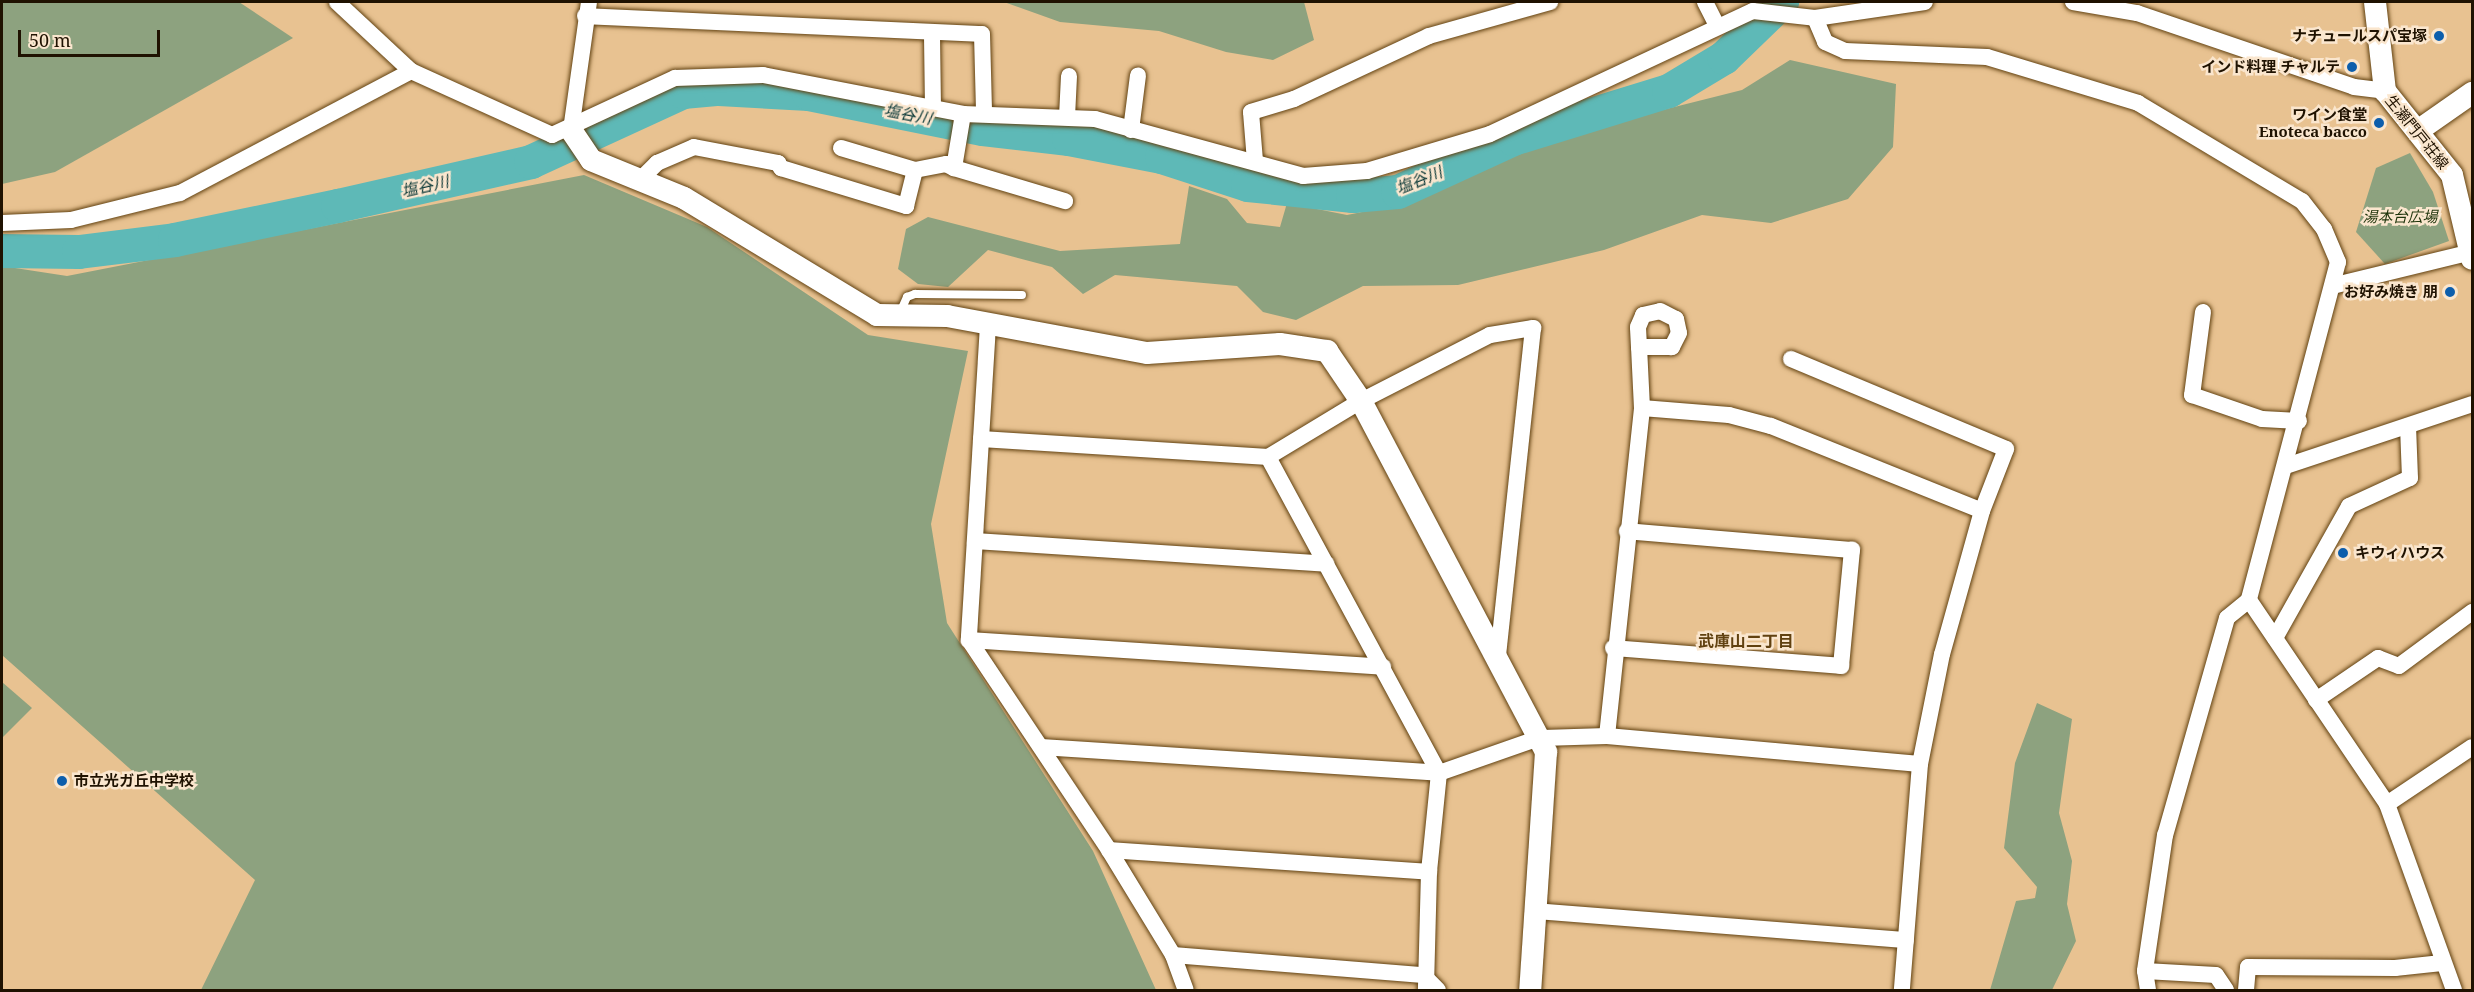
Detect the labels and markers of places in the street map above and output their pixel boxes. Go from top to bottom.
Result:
place label: ナチュールスパ宝塚 [2292,27,2427,45]
marker: ナチュールスパ宝塚 [2432,29,2446,43]
place label: インド料理 チャルテ [2201,58,2340,76]
marker: インド料理 チャルテ [2345,60,2359,74]
place label: ワイン食堂 Enoteca bacco [2259,105,2367,140]
marker: ワイン食堂 Enoteca bacco [2372,116,2386,130]
place label: お好み焼き 朋 [2344,283,2438,301]
marker: お好み焼き 朋 [2443,285,2457,299]
place label: キウィハウス [2355,544,2445,562]
marker: キウィハウス [2336,546,2350,560]
place label: 市立光ガ丘中学校 [74,772,194,790]
marker: 市立光ガ丘中学校 [55,774,69,788]

